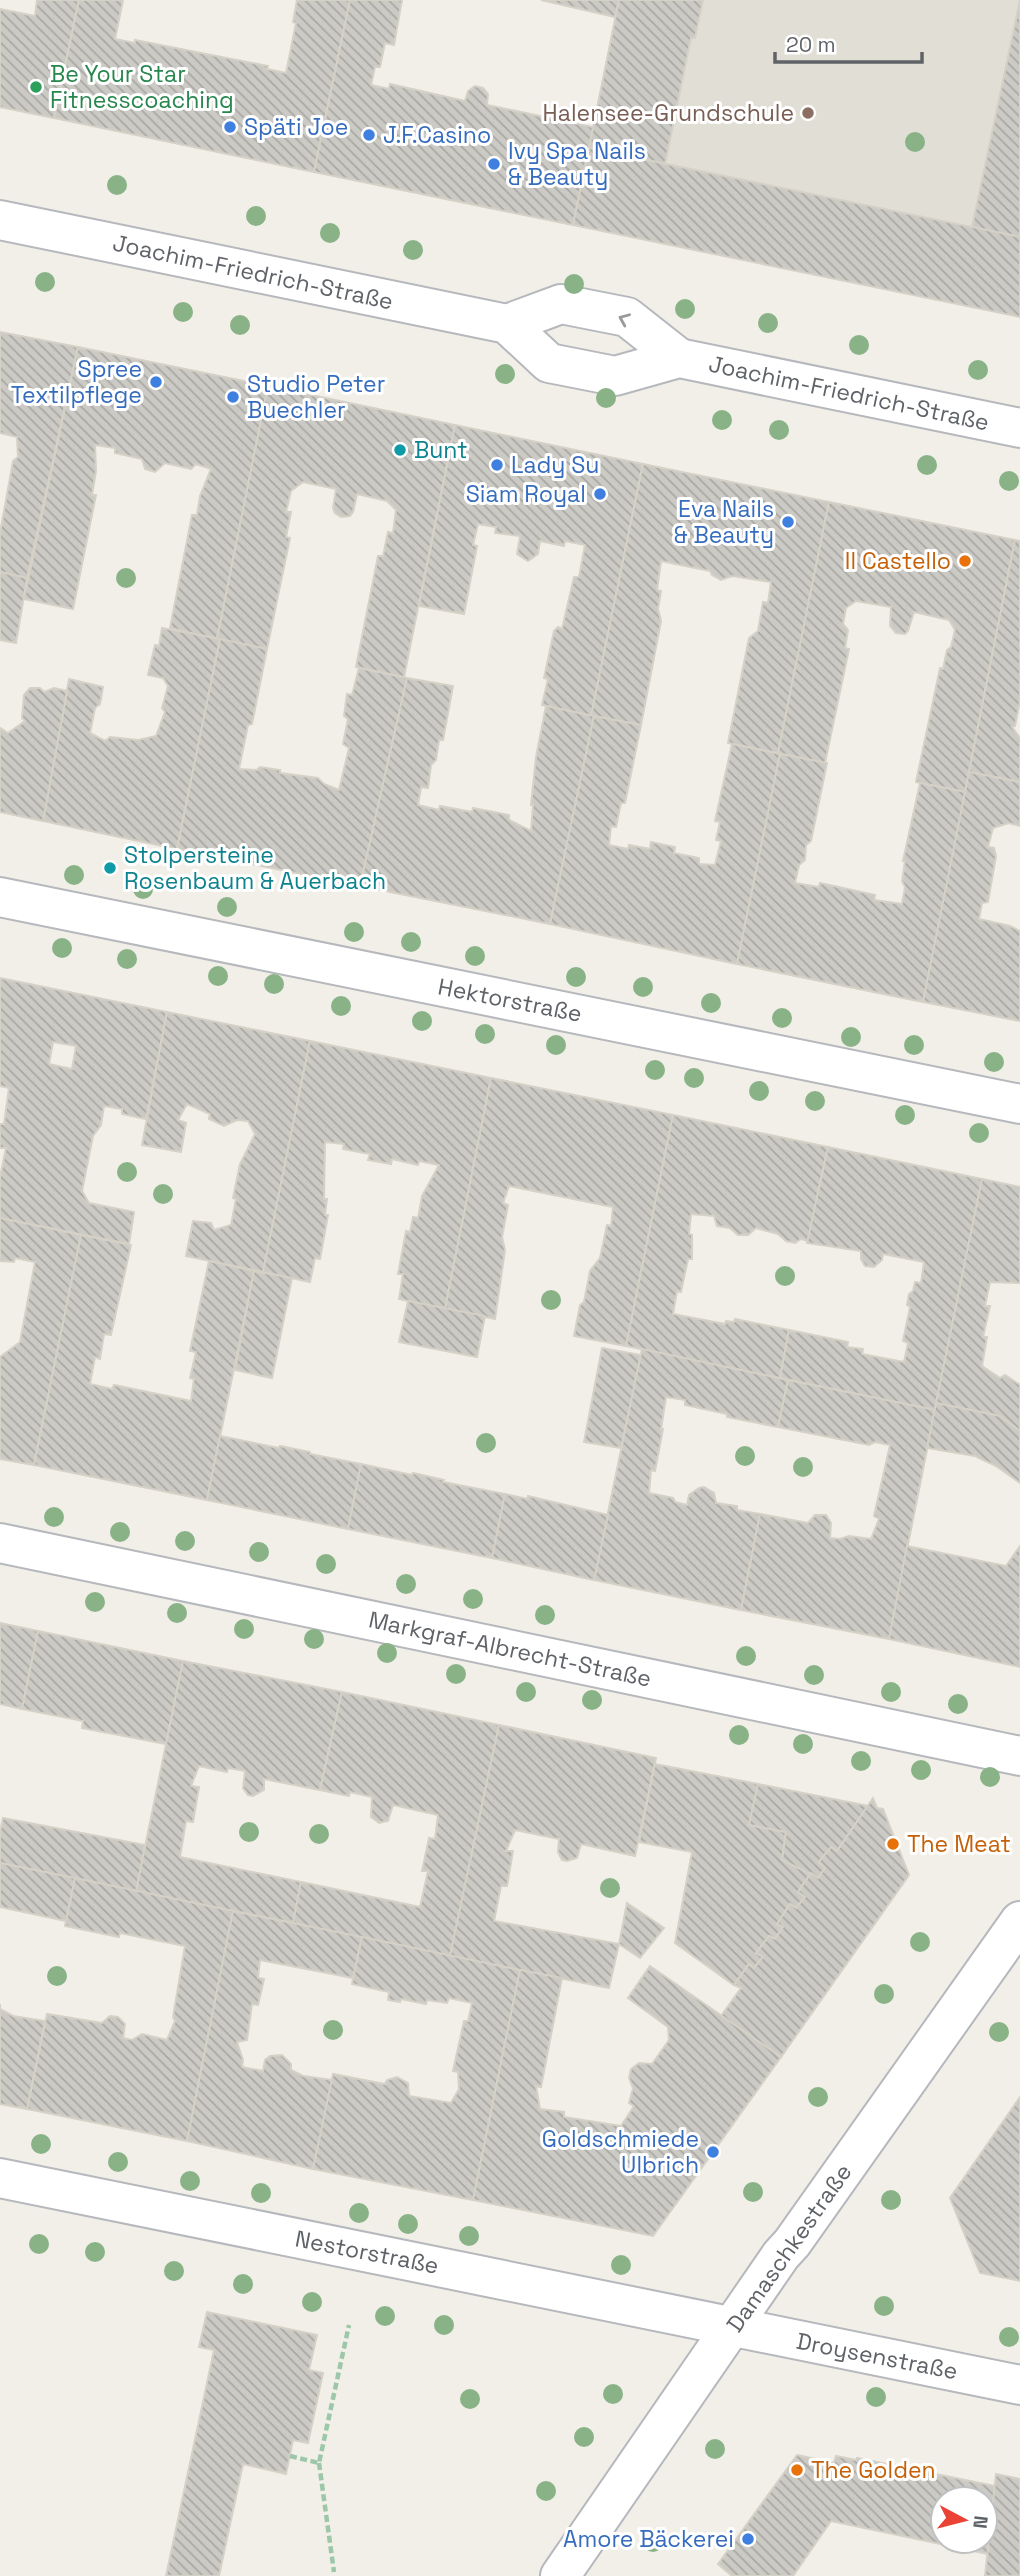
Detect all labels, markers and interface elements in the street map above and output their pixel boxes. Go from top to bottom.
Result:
scale bar [775,21,922,65]
text: 20 m [786,31,836,58]
place label: Be Your Star Fitnesscoaching [50,59,234,115]
marker: Be Your Star Fitnesscoaching [28,79,44,95]
place label: Halensee-Grundschule [543,98,794,128]
marker: Halensee-Grundschule [800,105,816,121]
place label: Späti Joe [244,112,348,142]
marker: Späti Joe [222,119,238,135]
place label: J.F.Casino [383,120,491,150]
marker: J.F.Casino [361,127,377,143]
place label: Ivy Spa Nails & Beauty [508,136,646,192]
marker: Ivy Spa Nails & Beauty [486,156,502,172]
street label: Joachim-Friedrich-Straße [110,228,396,316]
one-way arrow [619,313,631,327]
street label: Joachim-Friedrich-Straße [706,349,992,437]
place label: Spree Textilpflege [11,354,142,410]
place label: Studio Peter Buechler [247,369,385,425]
marker: Spree Textilpflege [148,374,164,390]
marker: Studio Peter Buechler [225,389,241,405]
place label: Bunt [414,435,468,465]
marker: Bunt [392,442,408,458]
place label: Lady Su [511,450,599,480]
marker: Lady Su [489,457,505,473]
place label: Siam Royal [466,479,586,509]
marker: Siam Royal [592,486,608,502]
place label: Eva Nails & Beauty [674,494,774,550]
marker: Eva Nails & Beauty [780,514,796,530]
place label: Il Castello [845,546,951,576]
marker: Il Castello [957,553,973,569]
place label: Stolpersteine Rosenbaum & Auerbach [124,840,386,896]
marker: Stolpersteine Rosenbaum & Auerbach [102,860,118,876]
street label: Hektorstraße [436,971,584,1029]
street label: Markgraf-Albrecht-Straße [366,1604,654,1694]
place label: The Meat [907,1829,1011,1859]
marker: The Meat [885,1836,901,1852]
place label: Goldschmiede Ulbrich [542,2124,699,2180]
marker: Goldschmiede Ulbrich [705,2144,721,2160]
street label: Damaschkestraße [720,2158,858,2338]
street label: Nestorstraße [293,2223,441,2281]
street label: Droysenstraße [794,2326,960,2386]
place label: The Golden [811,2455,936,2485]
marker: The Golden [789,2462,805,2478]
north arrow [929,2485,999,2555]
text: N [967,2514,994,2530]
place label: Amore Bäckerei [563,2524,734,2554]
marker: Amore Bäckerei [740,2531,756,2547]

